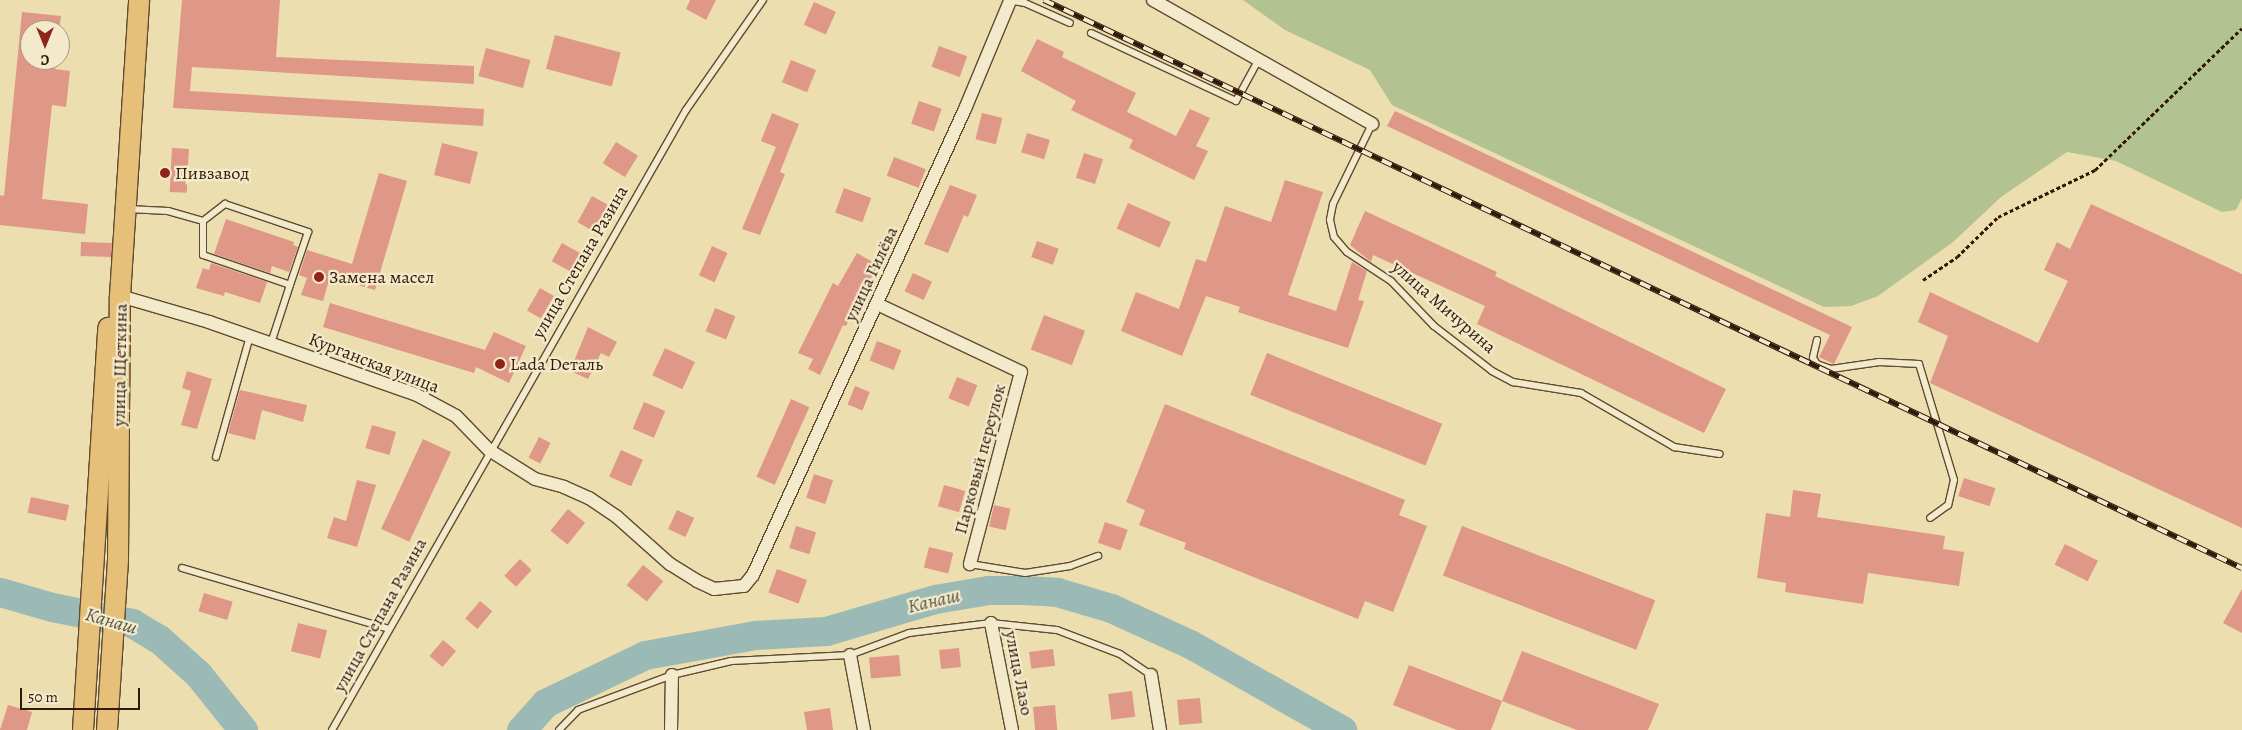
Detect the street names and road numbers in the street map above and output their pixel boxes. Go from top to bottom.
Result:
street label: улица Степана Разина [527,182,633,342]
street label: улица Гилёва [840,223,902,325]
street label: улица Мичурина [1388,256,1500,358]
street label: улица Щеткина [108,303,132,427]
street label: Курганская улица [306,328,442,398]
street label: Парковый переулок [950,382,1010,536]
street label: улица Степана Разина [329,534,431,696]
street label: улица Лазо [1000,629,1038,717]

